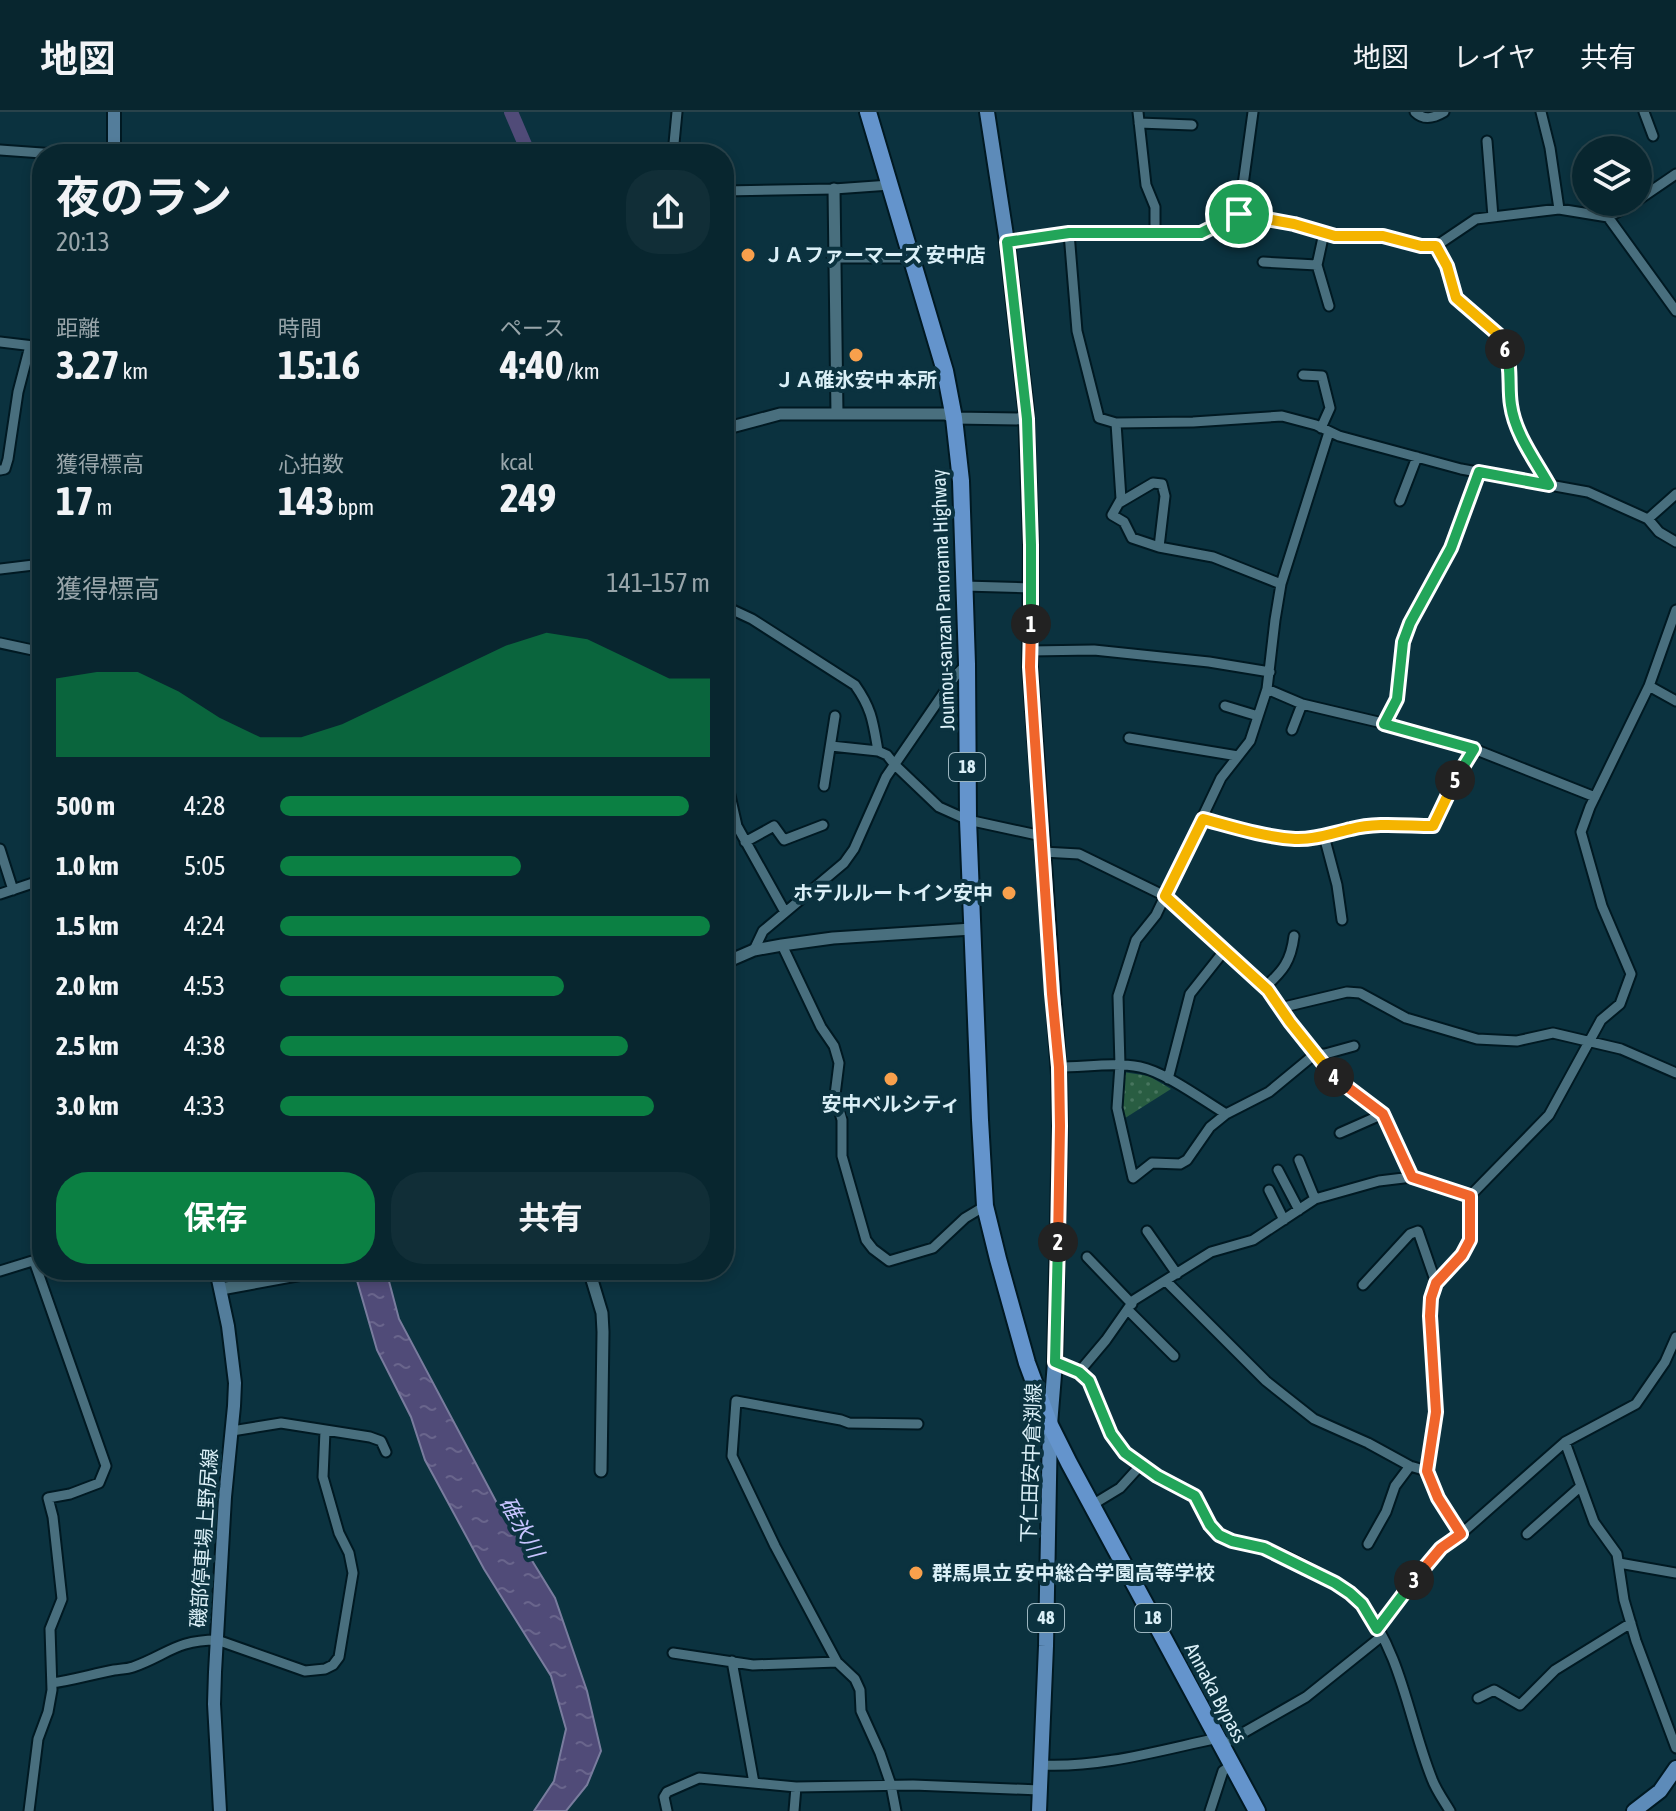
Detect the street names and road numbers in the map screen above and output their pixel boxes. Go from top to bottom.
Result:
street label: Joumou-sanzan Panorama Highway [926,469,959,731]
road number: 18 [949,753,985,781]
street label: 下仁田安中倉渕線 [1016,1383,1045,1543]
street label: 磯部停車場上野尻線 [186,1447,221,1629]
road number: 48 [1028,1604,1064,1632]
road number: 18 [1135,1604,1171,1632]
street label: Annaka Bypass [1180,1639,1252,1747]

